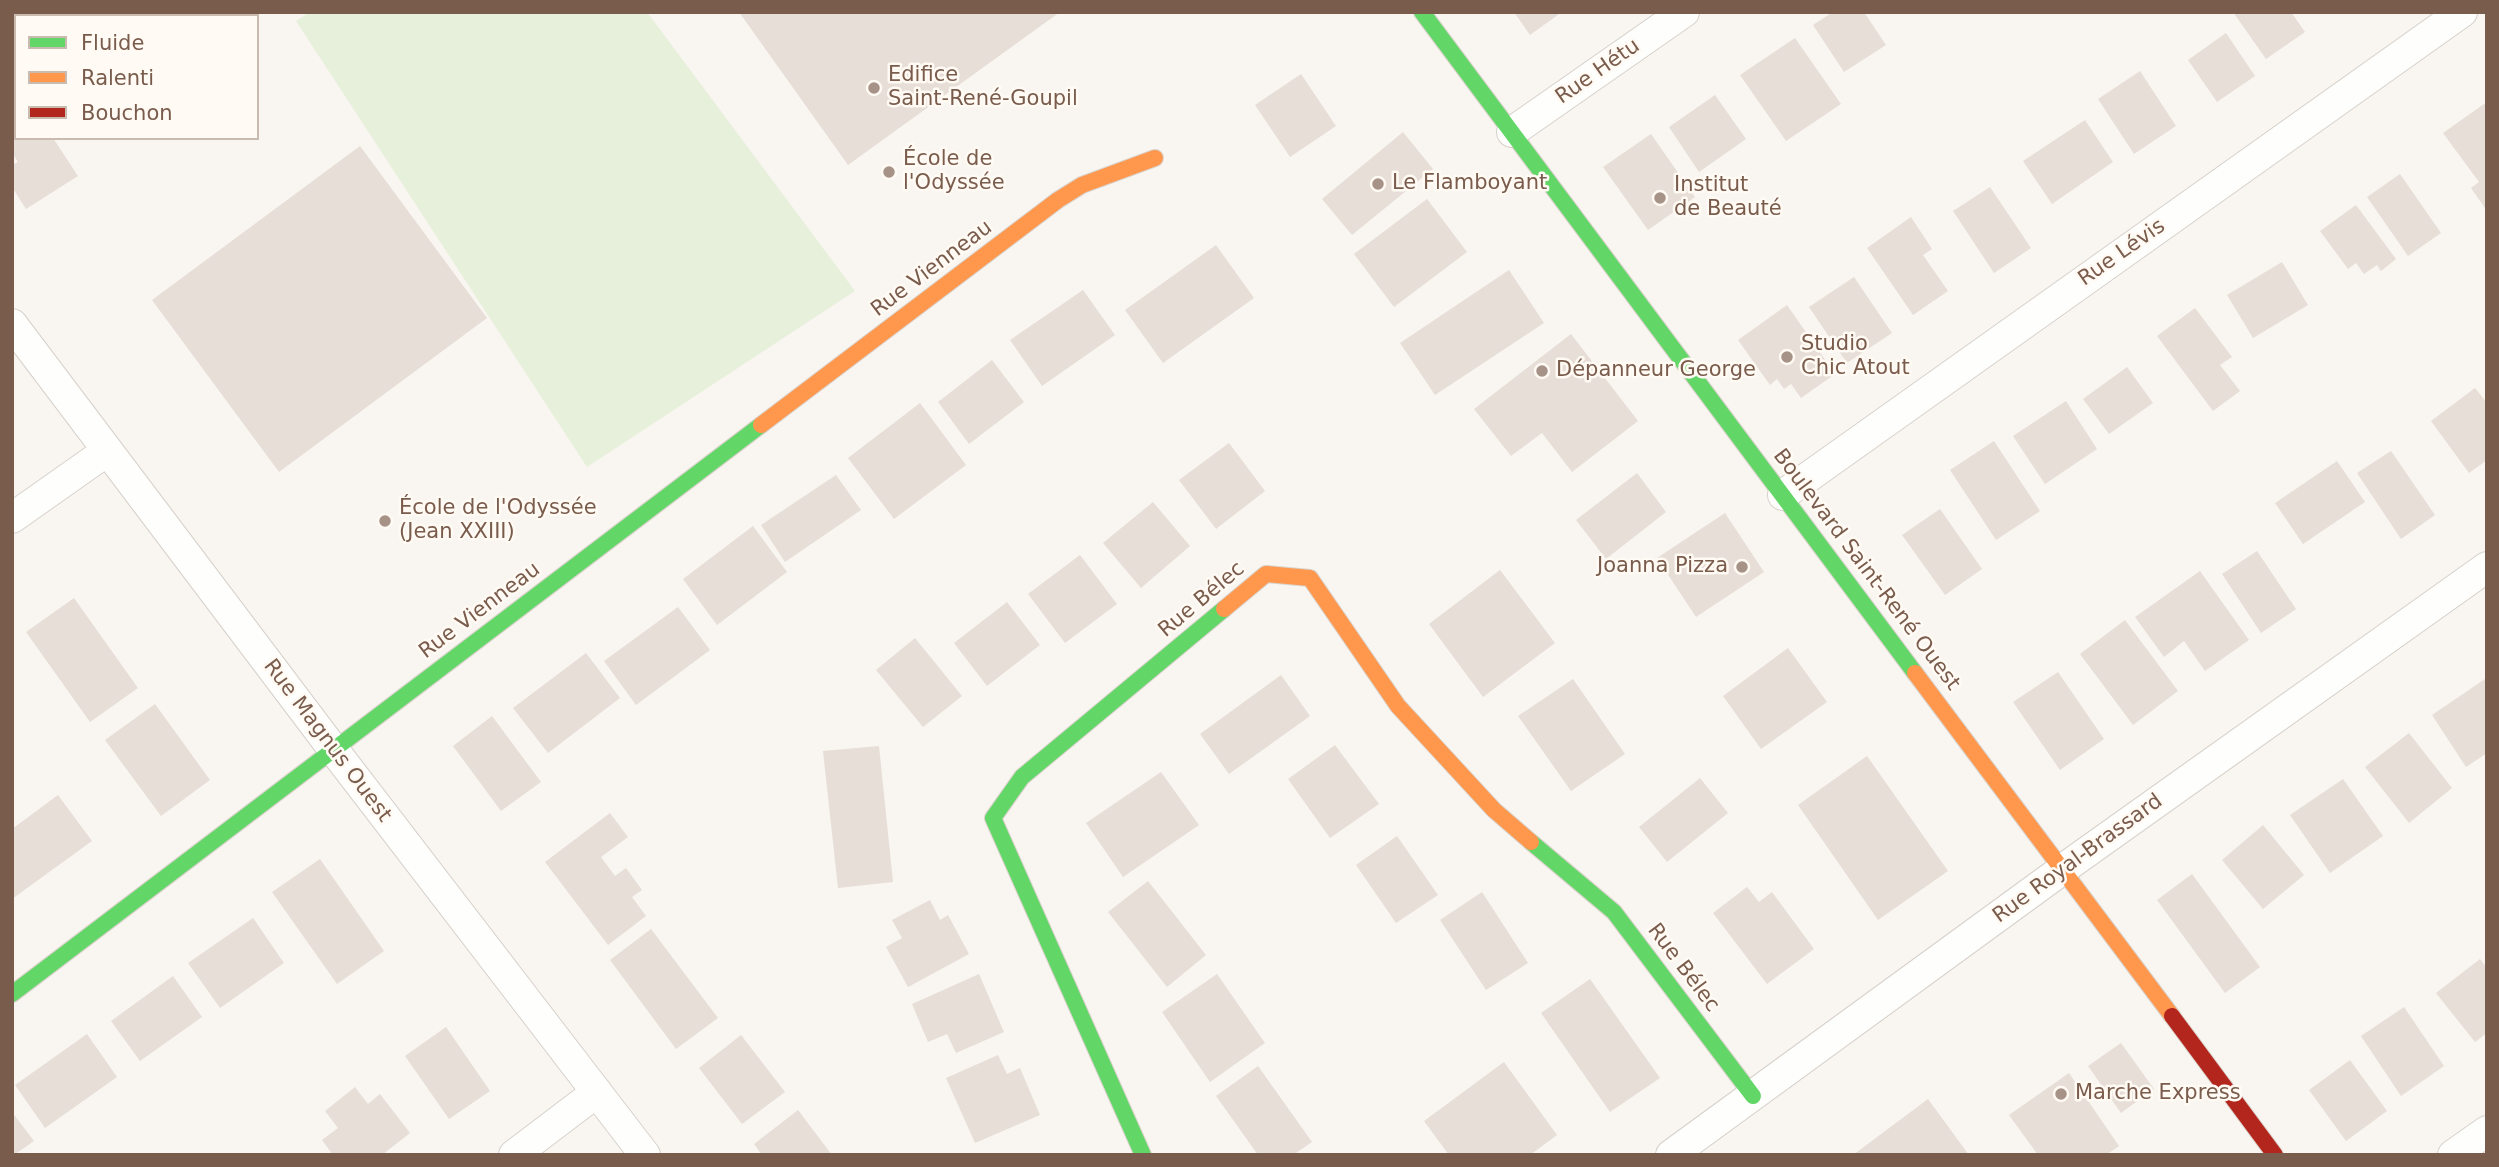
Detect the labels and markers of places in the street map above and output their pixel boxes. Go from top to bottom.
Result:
place label: Edifice Saint-René-Goupil [888,63,1078,113]
marker: Edifice Saint-René-Goupil [866,80,882,96]
place label: École de l'Odyssée [903,147,1005,197]
marker: École de l'Odyssée [881,164,897,180]
place label: Le Flamboyant [1392,171,1547,197]
place label: Institut de Beauté [1674,173,1782,223]
marker: Le Flamboyant [1370,176,1386,192]
marker: Institut de Beauté [1652,190,1668,206]
place label: Studio Chic Atout [1801,332,1910,382]
marker: Studio Chic Atout [1779,349,1795,365]
place label: Dépanneur George [1556,358,1756,384]
marker: Dépanneur George [1534,363,1550,379]
place label: École de l'Odyssée (Jean XXIII) [399,496,597,546]
marker: École de l'Odyssée (Jean XXIII) [377,513,393,529]
place label: Joanna Pizza [1597,554,1728,580]
marker: Joanna Pizza [1734,559,1750,575]
place label: Marche Express [2075,1081,2241,1107]
marker: Marche Express [2053,1086,2069,1102]

